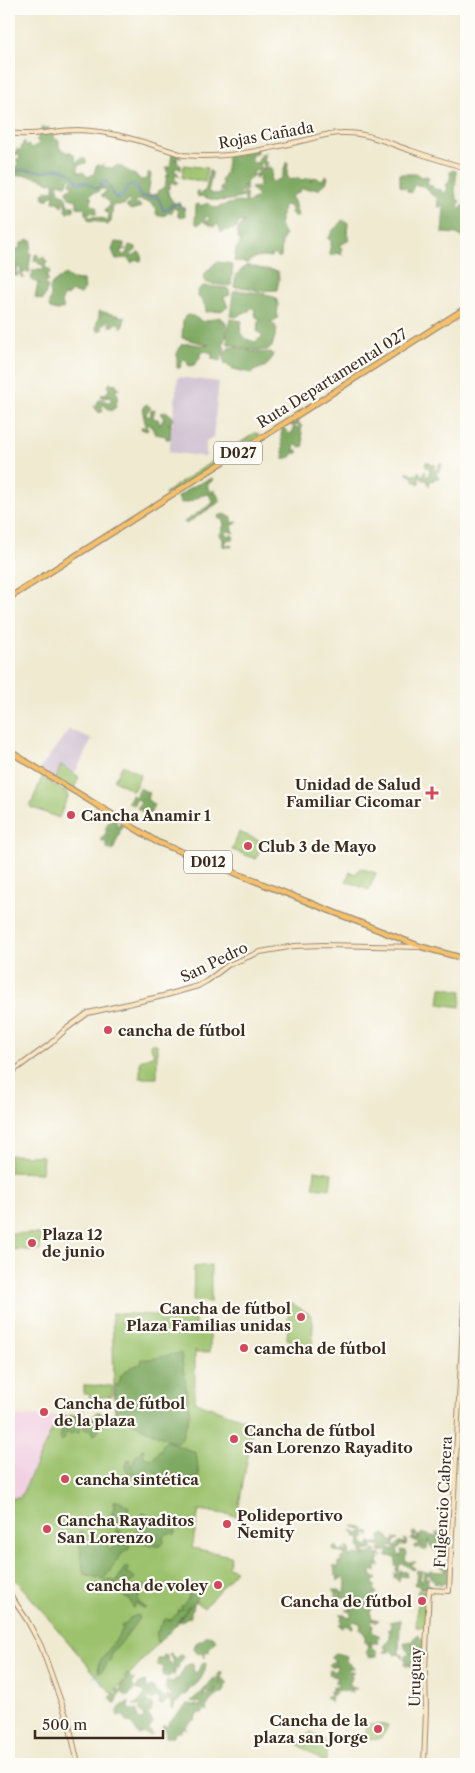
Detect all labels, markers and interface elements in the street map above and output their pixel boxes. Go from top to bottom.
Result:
street label: Rojas Cañada [217,117,315,153]
street label: Ruta Departamental 027 [253,324,411,432]
road number: D027 [214,442,262,464]
place label: Unidad de Salud Familiar Cicomar [286,775,422,811]
marker: Unidad de Salud Familiar Cicomar [425,786,439,800]
place label: Cancha Anamir 1 [81,806,211,825]
marker: Cancha Anamir 1 [65,809,77,821]
place label: Club 3 de Mayo [258,837,376,856]
marker: Club 3 de Mayo [242,840,254,852]
road number: D012 [184,850,232,874]
street label: San Pedro [177,938,251,986]
place label: cancha de fútbol [118,1021,246,1040]
marker: cancha de fútbol [102,1024,114,1036]
place label: Plaza 12 de junio [42,1225,105,1261]
marker: Plaza 12 de junio [26,1237,38,1249]
place label: Cancha de fútbol Plaza Familias unidas [126,1299,291,1335]
marker: Cancha de fútbol Plaza Familias unidas [295,1311,307,1323]
place label: camcha de fútbol [254,1339,386,1358]
marker: camcha de fútbol [238,1342,250,1354]
place label: Cancha de fútbol de la plaza [54,1394,185,1430]
marker: Cancha de fútbol de la plaza [38,1406,50,1418]
place label: Cancha de fútbol San Lorenzo Rayadito [244,1421,413,1457]
marker: Cancha de fútbol San Lorenzo Rayadito [228,1433,240,1445]
street label: Fulgencio Cabrera [430,1436,456,1568]
place label: cancha sintética [75,1470,199,1489]
marker: cancha sintética [59,1473,71,1485]
place label: Polideportivo Ñemity [237,1506,343,1542]
place label: Cancha Rayaditos San Lorenzo [57,1511,194,1547]
marker: Polideportivo Ñemity [221,1518,233,1530]
marker: Cancha Rayaditos San Lorenzo [41,1523,53,1535]
place label: cancha de voley [86,1576,209,1595]
marker: cancha de voley [212,1579,224,1591]
place label: Cancha de fútbol [281,1592,412,1611]
marker: Cancha de fútbol [416,1595,428,1607]
street label: Uruguay [405,1646,425,1707]
scale bar [35,1708,162,1740]
place label: Cancha de la plaza san Jorge [254,1711,368,1747]
text: 500 m [42,1715,87,1734]
marker: Cancha de la plaza san Jorge [372,1723,384,1735]

